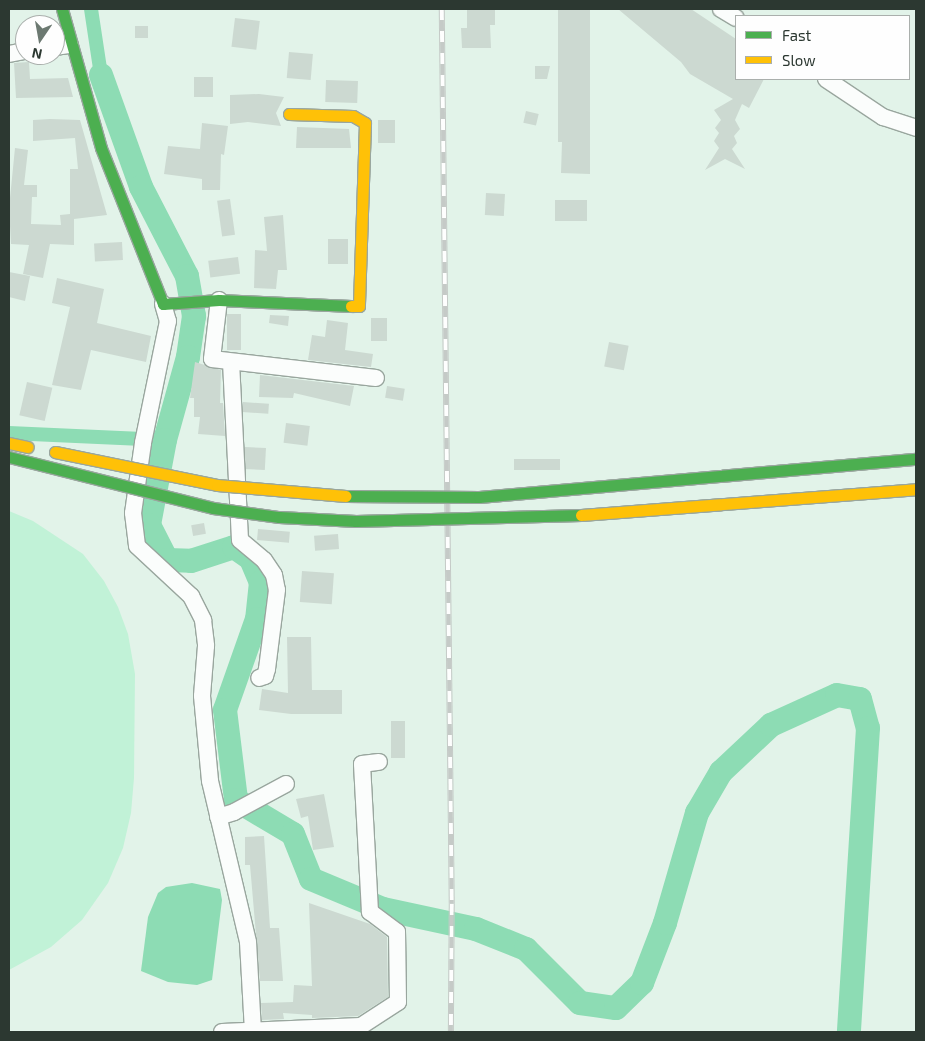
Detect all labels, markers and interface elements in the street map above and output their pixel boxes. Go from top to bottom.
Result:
north arrow [15,15,65,65]
legend [735,15,910,80]
text: Fast [782,26,811,44]
text: N [30,45,44,64]
text: Slow [782,51,816,69]

